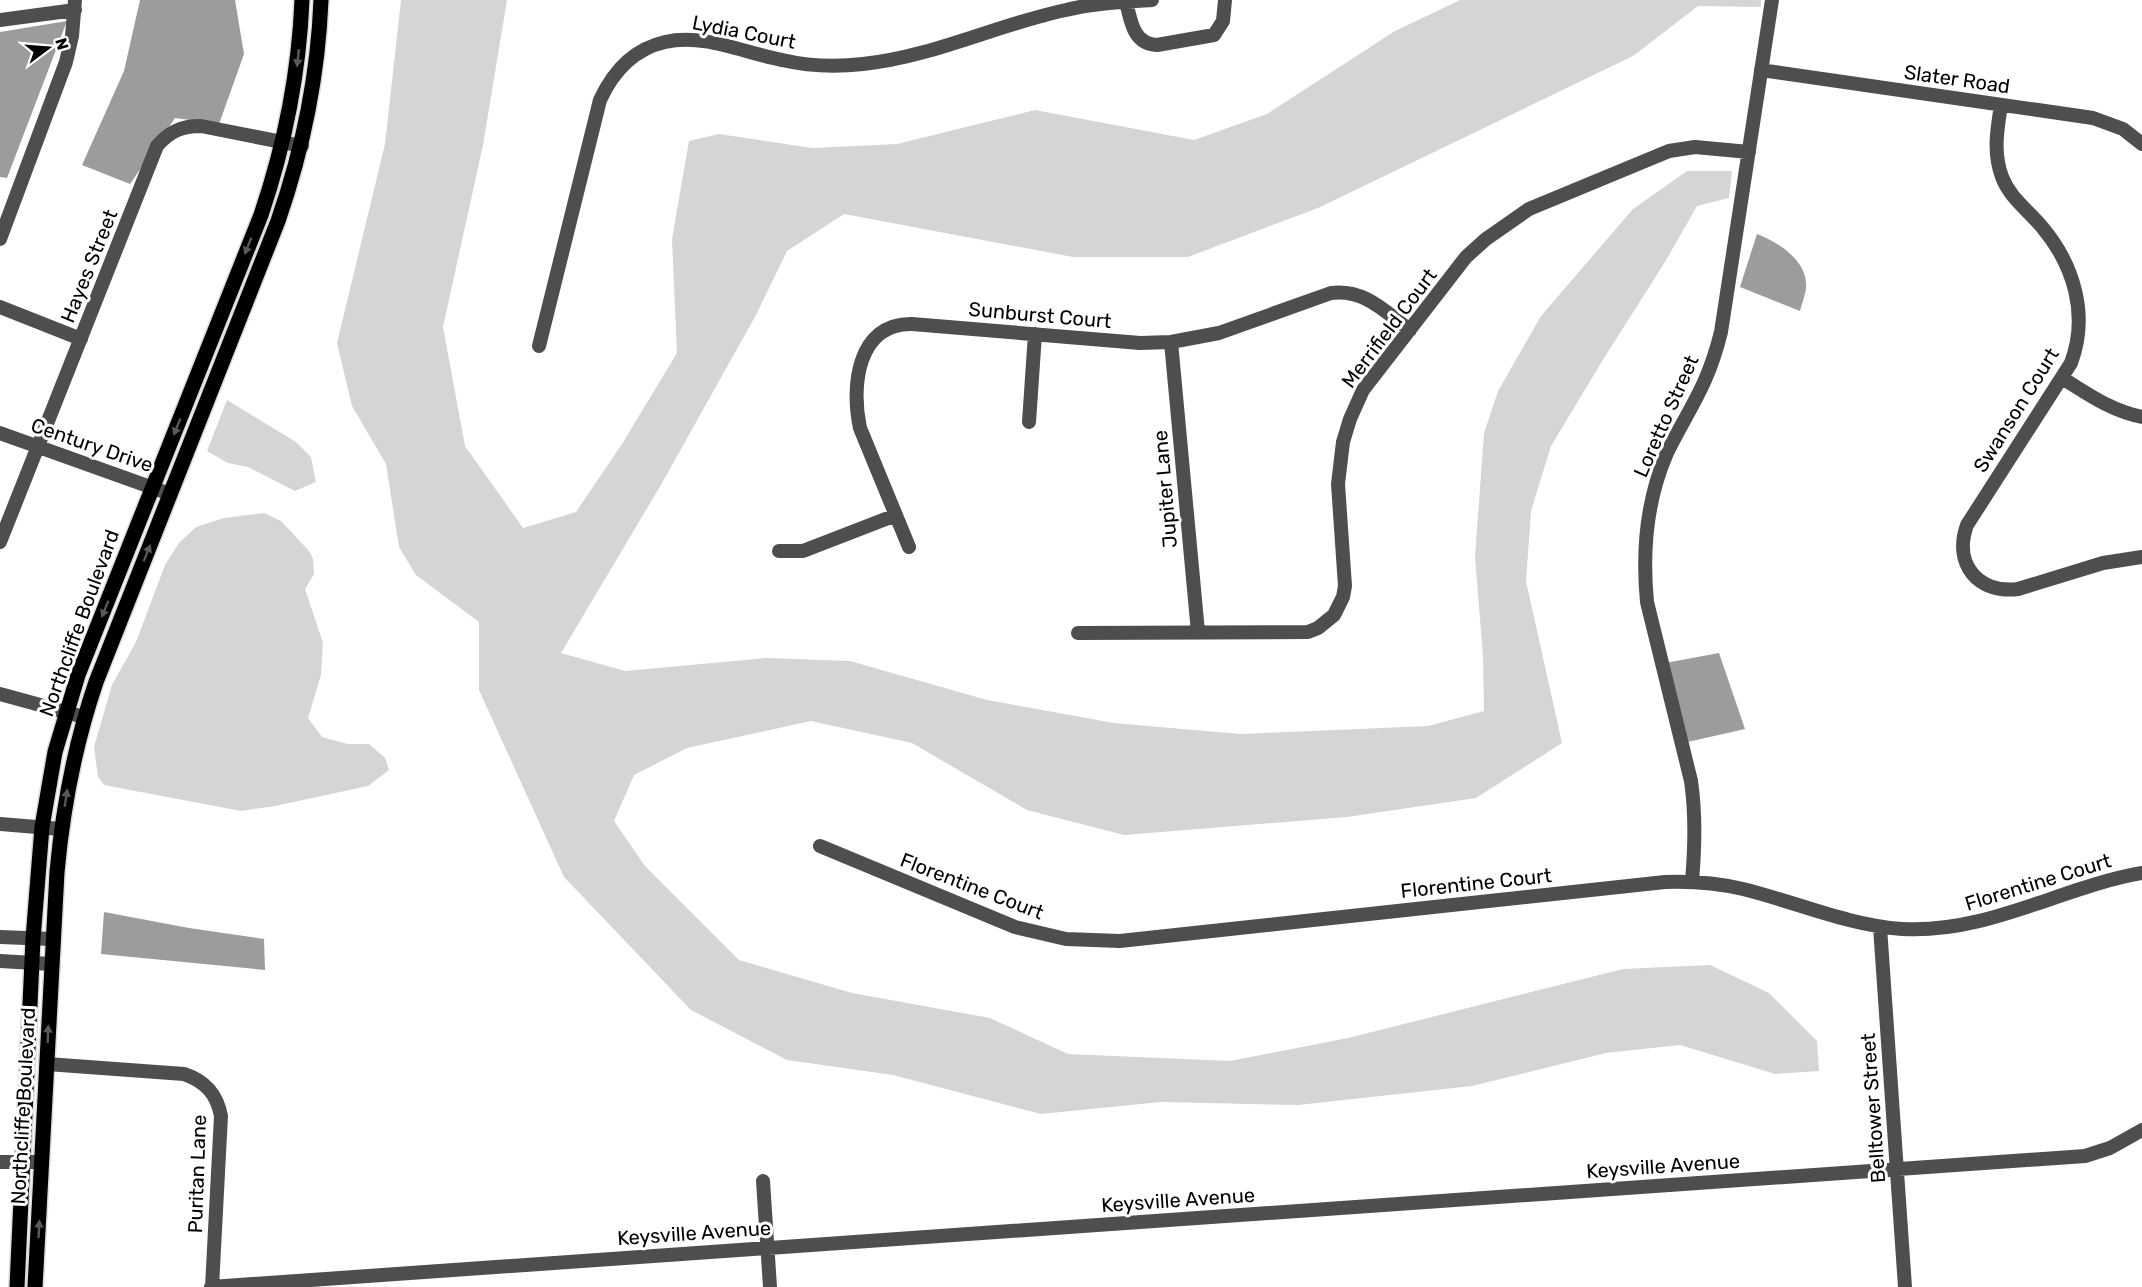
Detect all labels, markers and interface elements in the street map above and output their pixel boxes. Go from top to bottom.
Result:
street label: Lydia Court [690,10,798,54]
north arrow [18,18,78,78]
text: N [51,36,73,52]
one-way arrow [293,49,303,68]
street label: Slater Road [1902,60,2012,98]
street label: Hayes Street [55,206,123,326]
one-way arrow [243,237,252,255]
street label: Merrifield Court [1336,263,1442,392]
street label: Sunburst Court [968,297,1113,333]
street label: Swanson Court [1968,343,2064,477]
street label: Loretto Street [1628,351,1704,481]
street label: Century Drive [28,413,156,477]
one-way arrow [171,419,181,437]
street label: Jupiter Lane [1148,429,1182,549]
street label: Northcliffe Boulevard [34,526,124,720]
one-way arrow [142,544,152,562]
one-way arrow [100,600,110,618]
one-way arrow [61,788,70,807]
street label: Florentine Court [897,848,1047,924]
street label: Florentine Court [1962,848,2114,916]
street label: Florentine Court [1399,863,1553,903]
street label: Northcliffe Boulevard [6,1007,40,1205]
one-way arrow [44,1024,53,1043]
street label: Belltower Street [1856,1032,1890,1184]
street label: Puritan Lane [183,1114,211,1234]
street label: Keysville Avenue [1585,1149,1741,1183]
street label: Keysville Avenue [1100,1183,1256,1217]
street label: Keysville Avenue [616,1216,772,1250]
one-way arrow [34,1219,43,1238]

